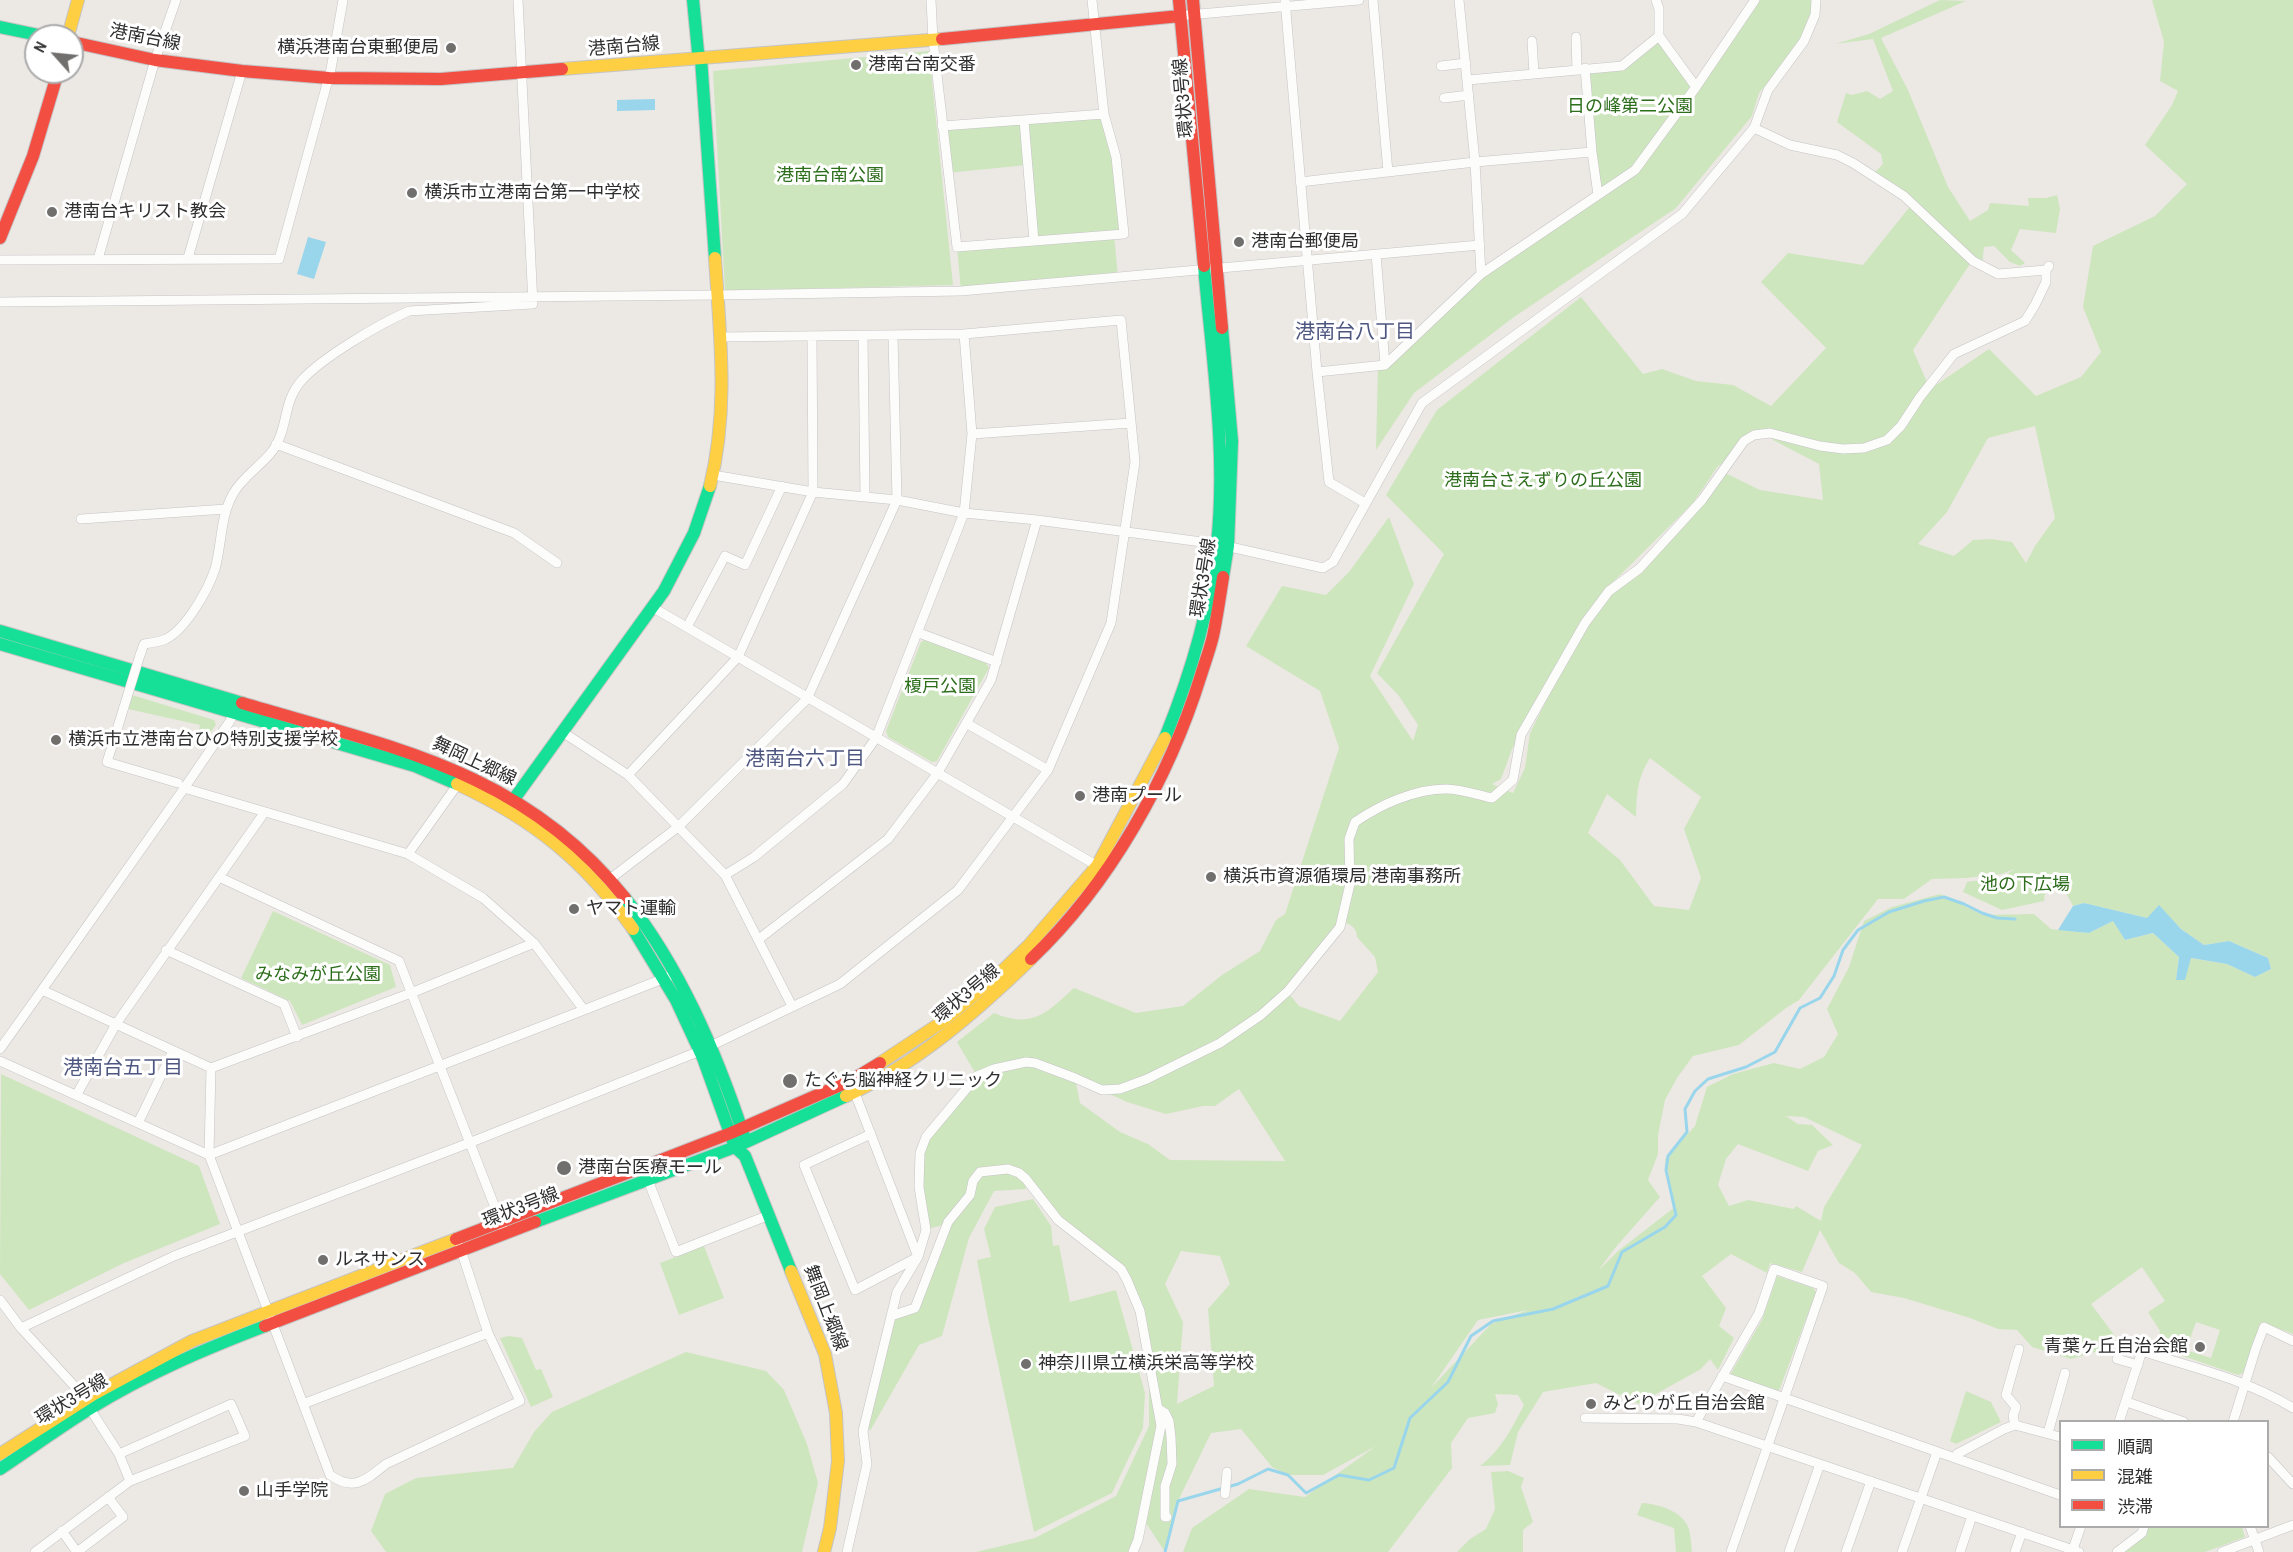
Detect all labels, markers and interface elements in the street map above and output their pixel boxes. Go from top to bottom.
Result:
street label: 港南台線 [108,21,182,55]
north arrow [24,24,84,84]
street label: 港南台線 [587,33,661,61]
place label: 横浜港南台東郵便局 [277,37,439,59]
text: N [28,38,52,56]
marker: 横浜港南台東郵便局 [444,41,458,55]
place label: 港南台南交番 [868,54,976,76]
street label: 環状3号線 [1170,57,1198,139]
marker: 港南台南交番 [849,58,863,72]
park label: 日の峰第二公園 [1567,96,1693,118]
park label: 港南台南公園 [776,165,884,187]
place label: 横浜市立港南台第一中学校 [424,182,640,204]
marker: 横浜市立港南台第一中学校 [405,186,419,200]
place label: 港南台キリスト教会 [64,201,226,223]
marker: 港南台キリスト教会 [45,205,59,219]
place label: 港南台郵便局 [1251,231,1359,253]
marker: 港南台郵便局 [1232,235,1246,249]
district label: 港南台八丁目 [1295,321,1415,345]
park label: 港南台さえずりの丘公園 [1444,470,1642,492]
street label: 環状3号線 [1187,537,1221,619]
park label: 榎戸公園 [904,676,976,698]
place label: 横浜市立港南台ひの特別支援学校 [68,729,338,751]
marker: 横浜市立港南台ひの特別支援学校 [49,733,63,747]
street label: 舞岡上郷線 [429,733,519,791]
district label: 港南台六丁目 [745,748,865,772]
place label: 港南プール [1092,785,1182,807]
marker: 港南プール [1073,789,1087,803]
place label: 横浜市資源循環局 港南事務所 [1223,866,1461,888]
marker: 横浜市資源循環局 港南事務所 [1204,870,1218,884]
park label: 池の下広場 [1980,874,2070,896]
place label: ヤマト運輸 [586,898,676,920]
marker: ヤマト運輸 [567,902,581,916]
street label: 環状3号線 [929,960,1005,1028]
park label: みなみが丘公園 [255,964,381,986]
district label: 港南台五丁目 [63,1057,183,1081]
place label: たぐち脳神経クリニック [804,1070,1002,1092]
marker: たぐち脳神経クリニック [781,1072,799,1090]
place label: 港南台医療モール [578,1157,722,1179]
marker: 港南台医療モール [555,1159,573,1177]
street label: 環状3号線 [480,1184,562,1232]
place label: ルネサンス [335,1249,425,1271]
marker: ルネサンス [316,1253,330,1267]
street label: 舞岡上郷線 [799,1262,851,1354]
place label: 青葉ヶ丘自治会館 [2044,1336,2188,1358]
marker: 青葉ヶ丘自治会館 [2193,1340,2207,1354]
place label: 神奈川県立横浜栄高等学校 [1038,1353,1254,1375]
marker: 神奈川県立横浜栄高等学校 [1019,1357,1033,1371]
street label: 環状3号線 [32,1370,112,1430]
place label: みどりが丘自治会館 [1603,1393,1765,1415]
marker: みどりが丘自治会館 [1584,1397,1598,1411]
legend [2059,1420,2269,1528]
text: 順調 [2117,1434,2153,1459]
text: 混雑 [2117,1464,2153,1489]
place label: 山手学院 [256,1480,328,1502]
marker: 山手学院 [237,1484,251,1498]
text: 渋滞 [2117,1494,2153,1519]

